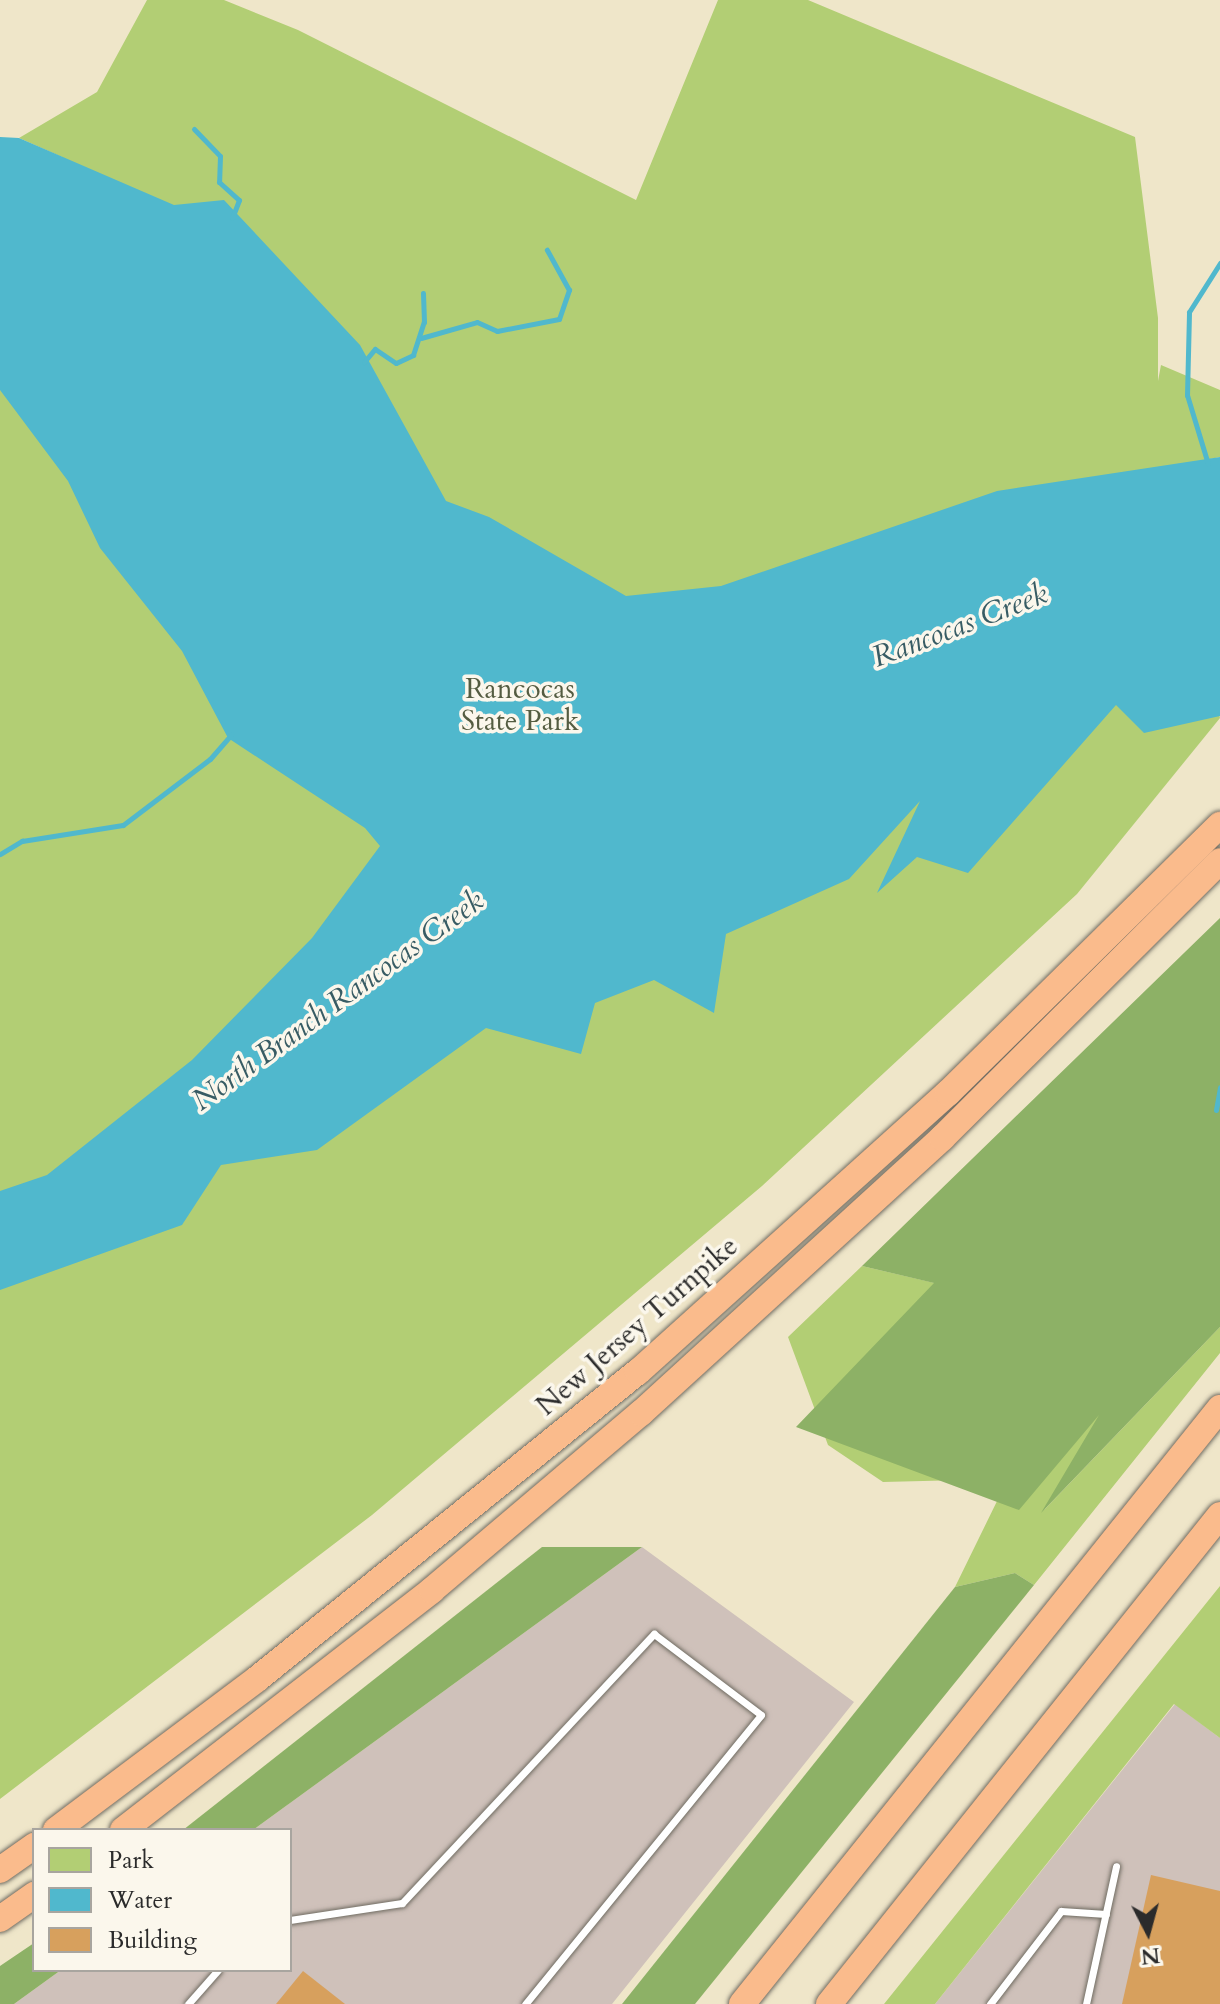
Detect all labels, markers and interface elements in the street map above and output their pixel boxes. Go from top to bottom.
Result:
water label: Rancocas Creek [867,576,1053,676]
park label: Rancocas State Park [461,672,579,738]
water label: North Branch Rancocas Creek [185,883,491,1119]
street label: New Jersey Turnpike [529,1229,745,1423]
legend [32,1828,292,1972]
text: Park [108,1844,154,1877]
text: Water [108,1884,172,1917]
north arrow [1108,1892,1188,1972]
text: Building [108,1924,197,1957]
text: N [1139,1940,1162,1972]

